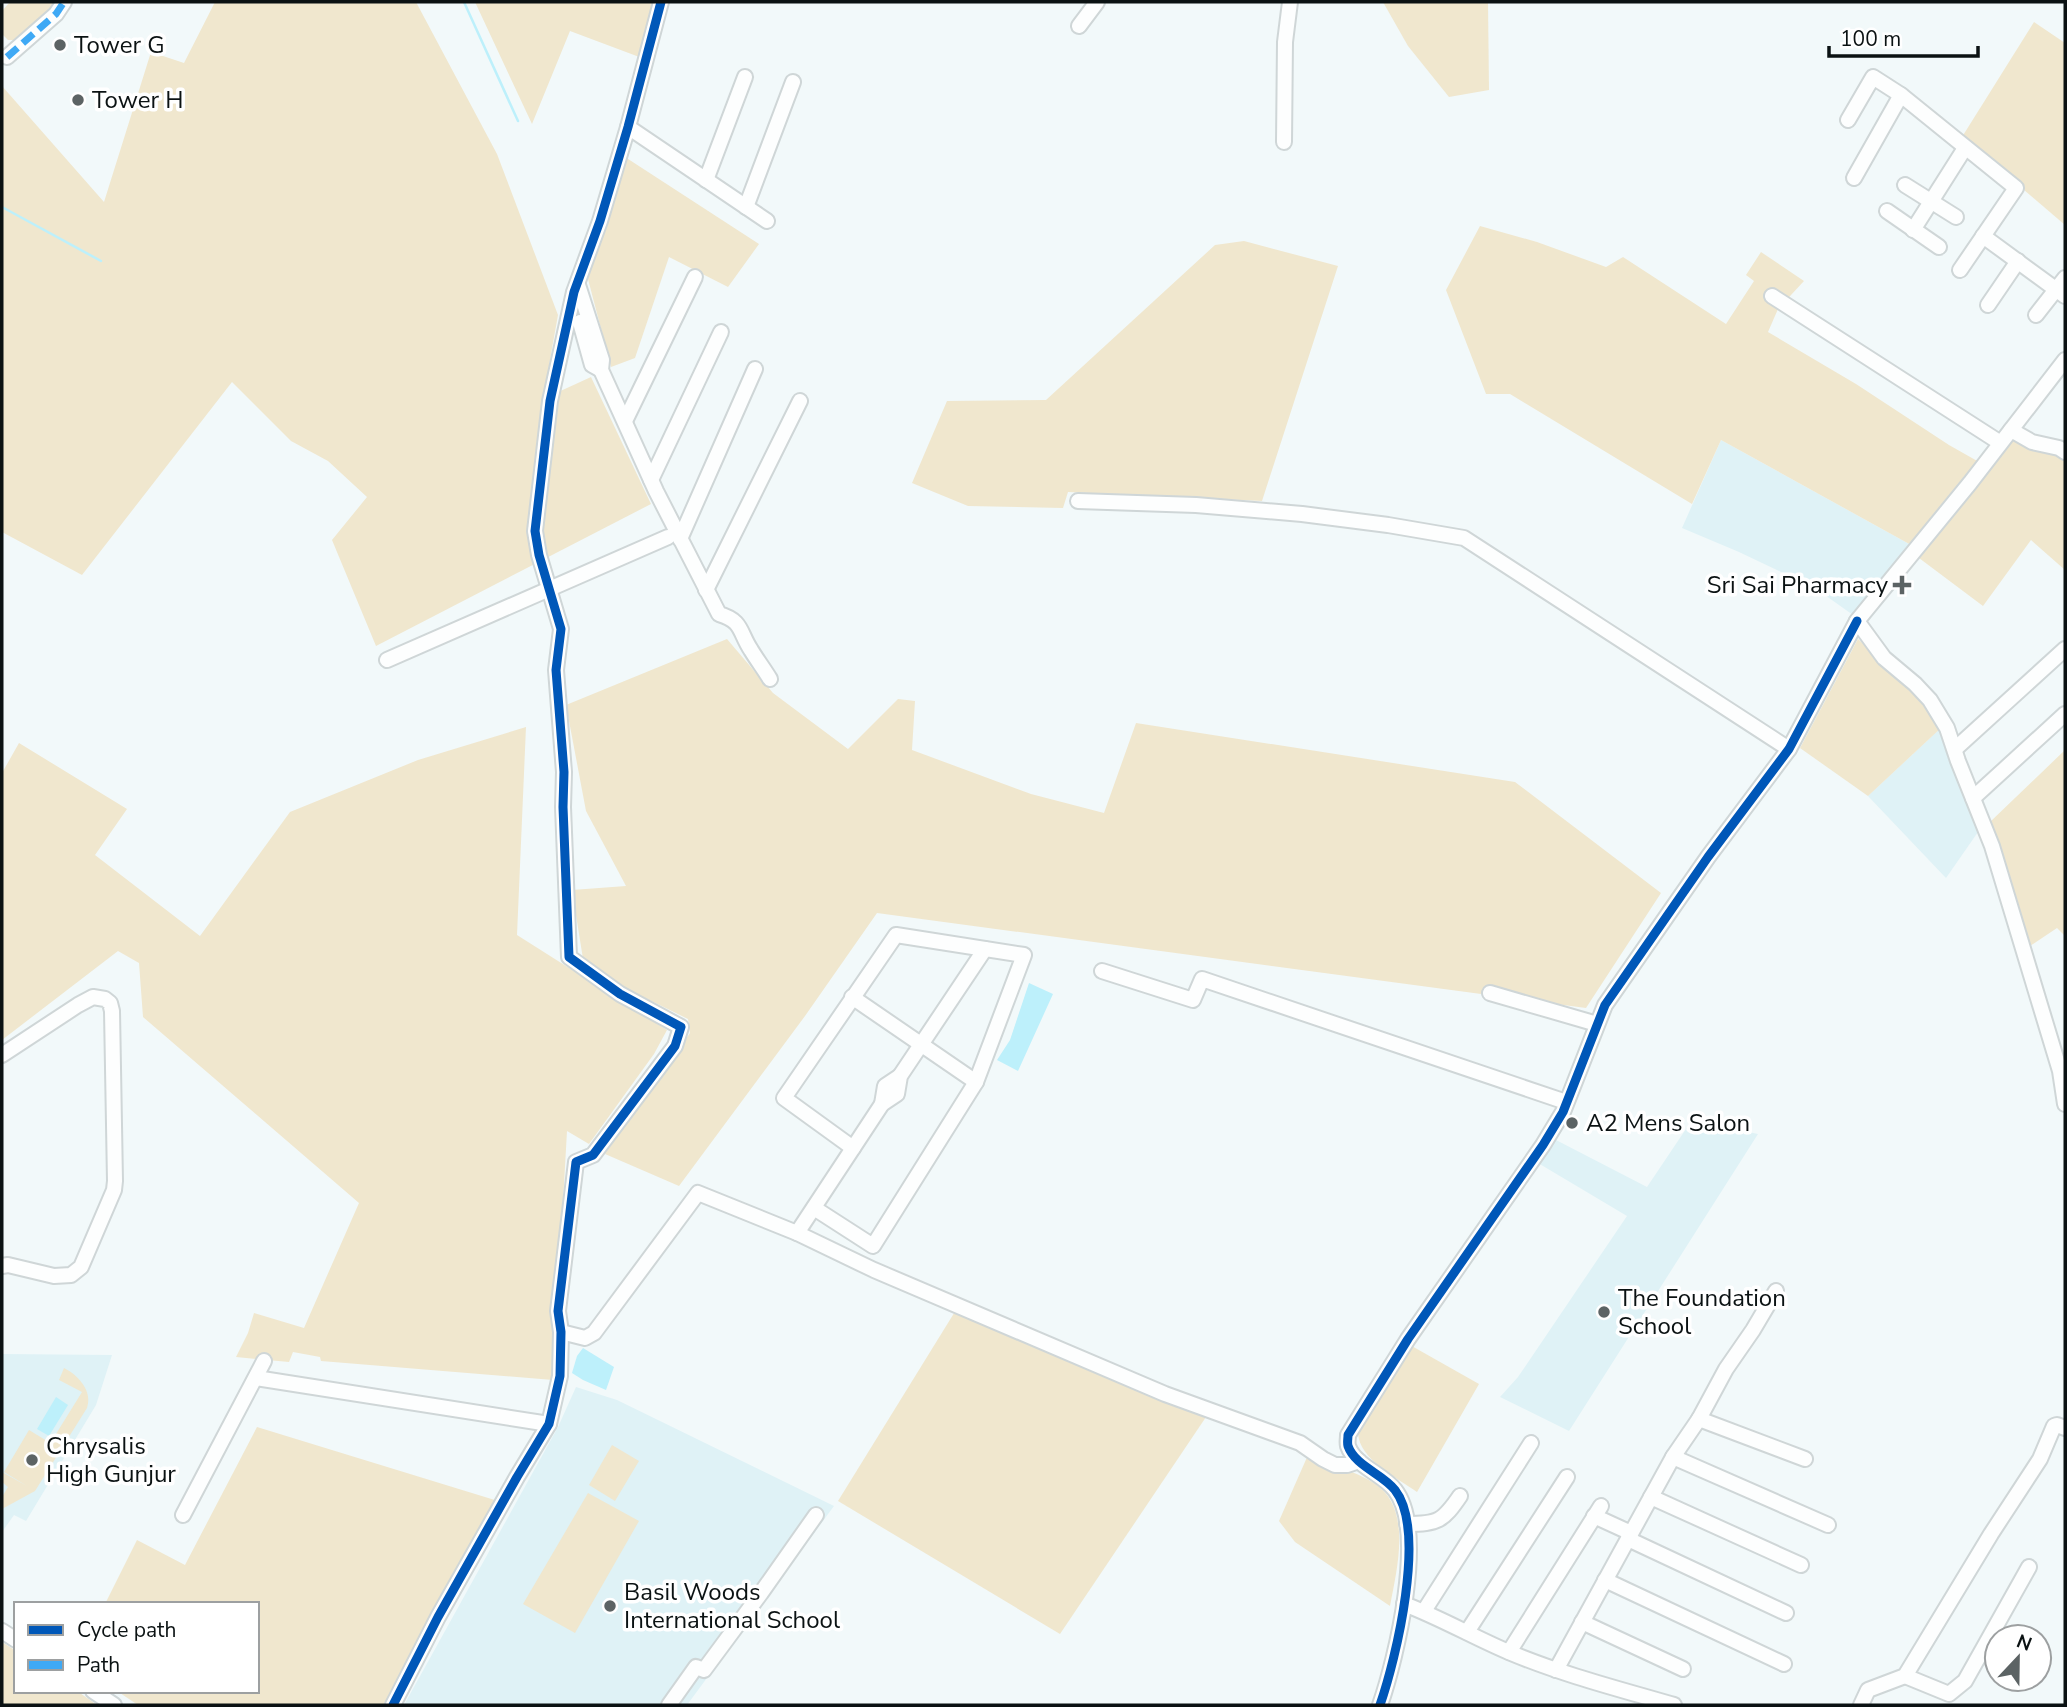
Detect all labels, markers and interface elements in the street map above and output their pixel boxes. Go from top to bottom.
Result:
scale bar [1829,14,1978,58]
text: 100 m [1840,25,1901,53]
place label: Tower G [74,29,165,61]
marker: Tower G [52,37,68,53]
place label: Tower H [92,84,184,116]
marker: Tower H [70,92,86,108]
place label: Sri Sai Pharmacy [1707,569,1889,601]
marker: Sri Sai Pharmacy [1894,577,1910,593]
place label: A2 Mens Salon [1586,1107,1750,1139]
marker: A2 Mens Salon [1564,1115,1580,1131]
place label: The Foundation School [1618,1282,1786,1342]
marker: The Foundation School [1596,1304,1612,1320]
place label: Chrysalis High Gunjur [46,1430,176,1490]
marker: Chrysalis High Gunjur [24,1452,40,1468]
place label: Basil Woods International School [624,1576,840,1636]
marker: Basil Woods International School [602,1598,618,1614]
legend [14,1602,259,1693]
text: Cycle path [77,1616,176,1644]
north arrow [1983,1623,2053,1693]
text: N [2013,1628,2035,1658]
text: Path [77,1651,120,1679]

